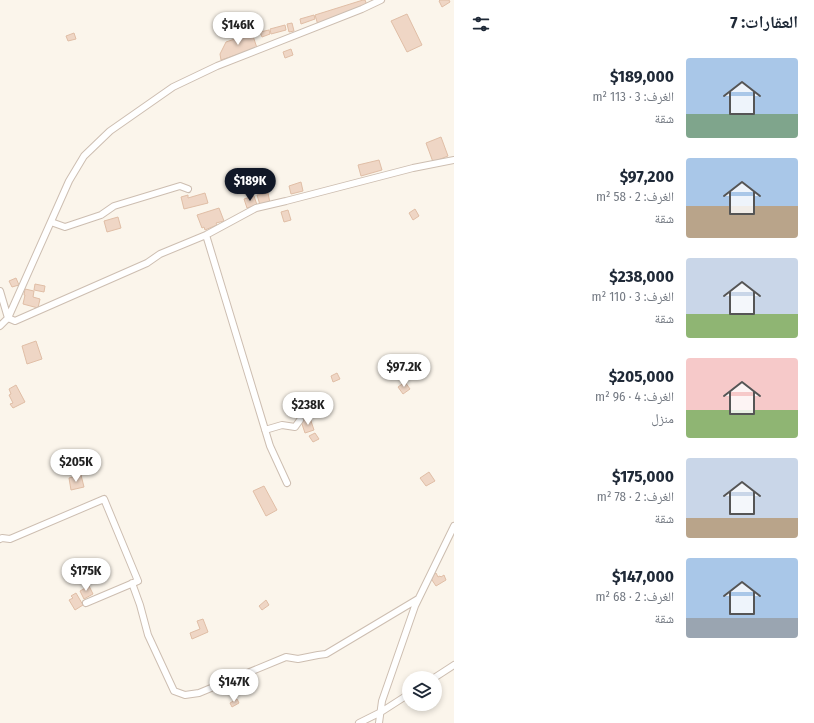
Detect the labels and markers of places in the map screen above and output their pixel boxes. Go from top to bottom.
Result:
pin: $146K [210,12,266,46]
pin: $189K [222,168,278,202]
pin: $97.2K [371,354,437,388]
pin: $238K [280,392,336,426]
pin: $205K [48,449,104,483]
pin: $175K [58,558,114,592]
pin: $147K [206,669,262,703]

